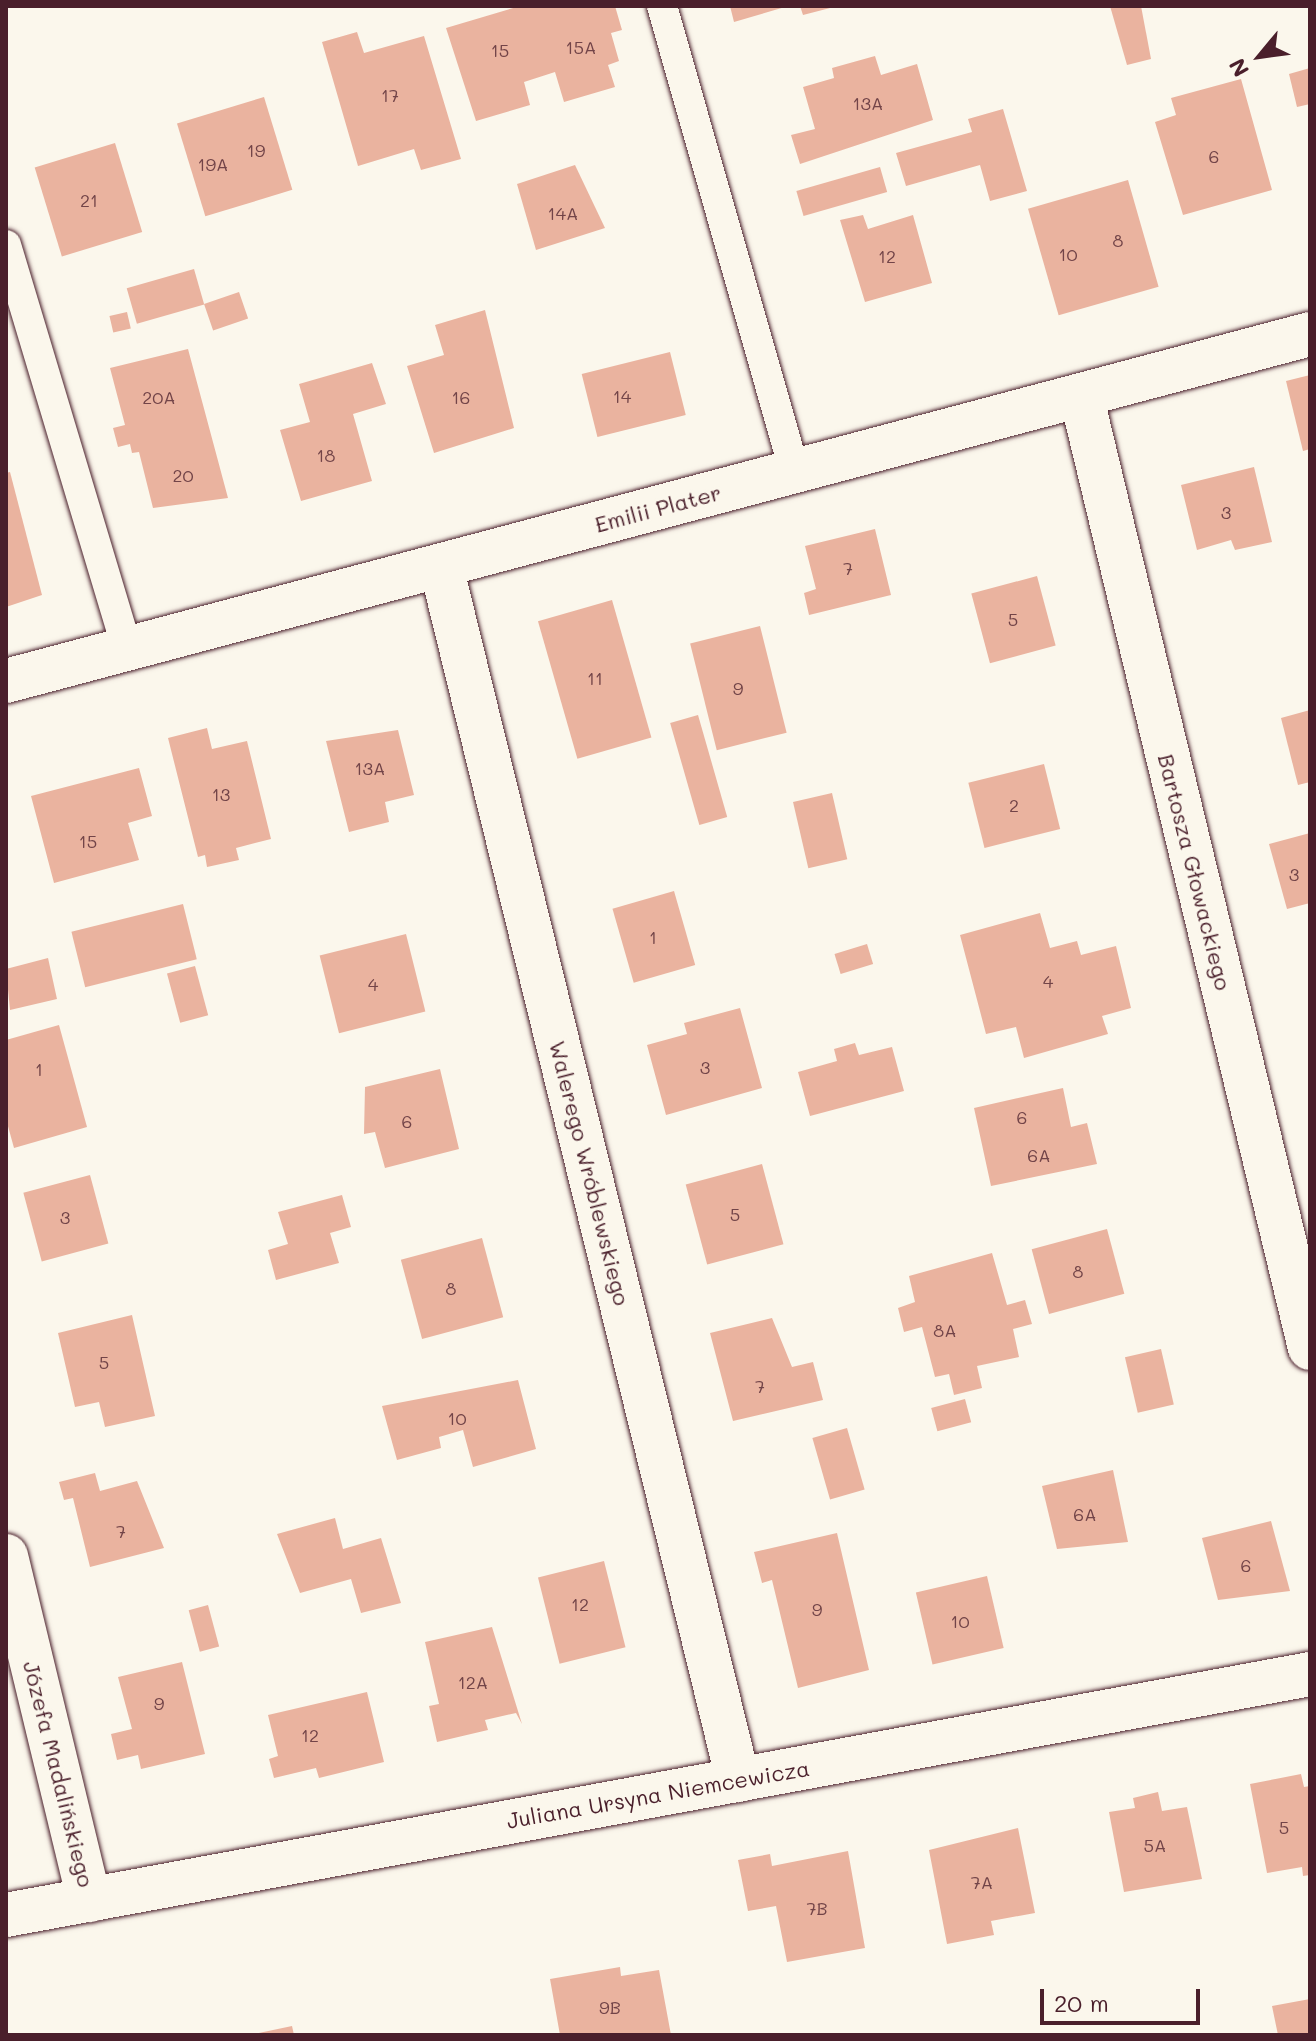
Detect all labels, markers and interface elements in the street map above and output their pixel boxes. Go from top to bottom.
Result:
north arrow [1220,16,1300,96]
house number: 15A [566,36,596,58]
house number: 15 [491,39,509,61]
text: N [1222,54,1255,82]
house number: 17 [381,84,399,106]
house number: 13A [852,92,884,114]
house number: 19 [247,139,265,161]
house number: 6 [1209,145,1219,167]
house number: 19A [197,153,229,175]
house number: 21 [80,189,98,211]
house number: 14A [547,202,579,224]
house number: 8 [1113,229,1123,251]
house number: 10 [1058,243,1078,265]
house number: 12 [878,245,896,267]
house number: 14 [613,385,631,407]
house number: 20A [142,386,176,408]
house number: 16 [452,386,470,408]
house number: 18 [317,444,335,466]
house number: 20 [172,464,194,486]
street label: Emilii Plater [592,478,724,538]
house number: 3 [1221,501,1231,523]
house number: 7 [843,557,853,579]
house number: 5 [1008,608,1018,630]
house number: 11 [587,667,603,689]
house number: 9 [733,677,743,699]
street label: Bartosza Głowackiego [1153,751,1237,993]
house number: 13A [354,757,386,779]
house number: 13 [212,783,230,805]
house number: 2 [1009,794,1019,816]
house number: 15 [79,830,97,852]
house number: 3 [1289,863,1299,885]
house number: 1 [649,926,657,948]
house number: 4 [1043,970,1053,992]
house number: 4 [368,973,378,995]
street label: Walerego Wróblewskiego [544,1038,636,1308]
house number: 3 [700,1056,710,1078]
house number: 1 [35,1058,43,1080]
house number: 6 [1017,1106,1027,1128]
house number: 6 [402,1110,412,1132]
house number: 6A [1027,1144,1051,1166]
house number: 5 [730,1203,740,1225]
house number: 3 [60,1206,70,1228]
house number: 8 [1073,1260,1083,1282]
house number: 8 [446,1277,456,1299]
house number: 8A [933,1319,957,1341]
house number: 5 [99,1351,109,1373]
house number: 7 [755,1375,765,1397]
house number: 10 [447,1407,467,1429]
house number: 6A [1073,1503,1097,1525]
house number: 7 [116,1520,126,1542]
house number: 6 [1241,1554,1251,1576]
house number: 12 [571,1593,589,1615]
house number: 9 [812,1598,822,1620]
house number: 10 [950,1610,970,1632]
street label: Józefa Madalińskiego [18,1658,100,1890]
house number: 12A [458,1671,488,1693]
house number: 9 [154,1692,164,1714]
house number: 12 [301,1724,319,1746]
street label: Juliana Ursyna Niemcewicza [504,1754,812,1834]
house number: 5 [1279,1816,1289,1838]
house number: 5A [1144,1834,1166,1856]
house number: 7A [971,1871,993,1893]
house number: 7B [806,1897,828,1919]
scale bar [1044,1973,1204,2023]
text: 20 m [1054,1987,1109,2018]
house number: 9B [599,1996,621,2018]

